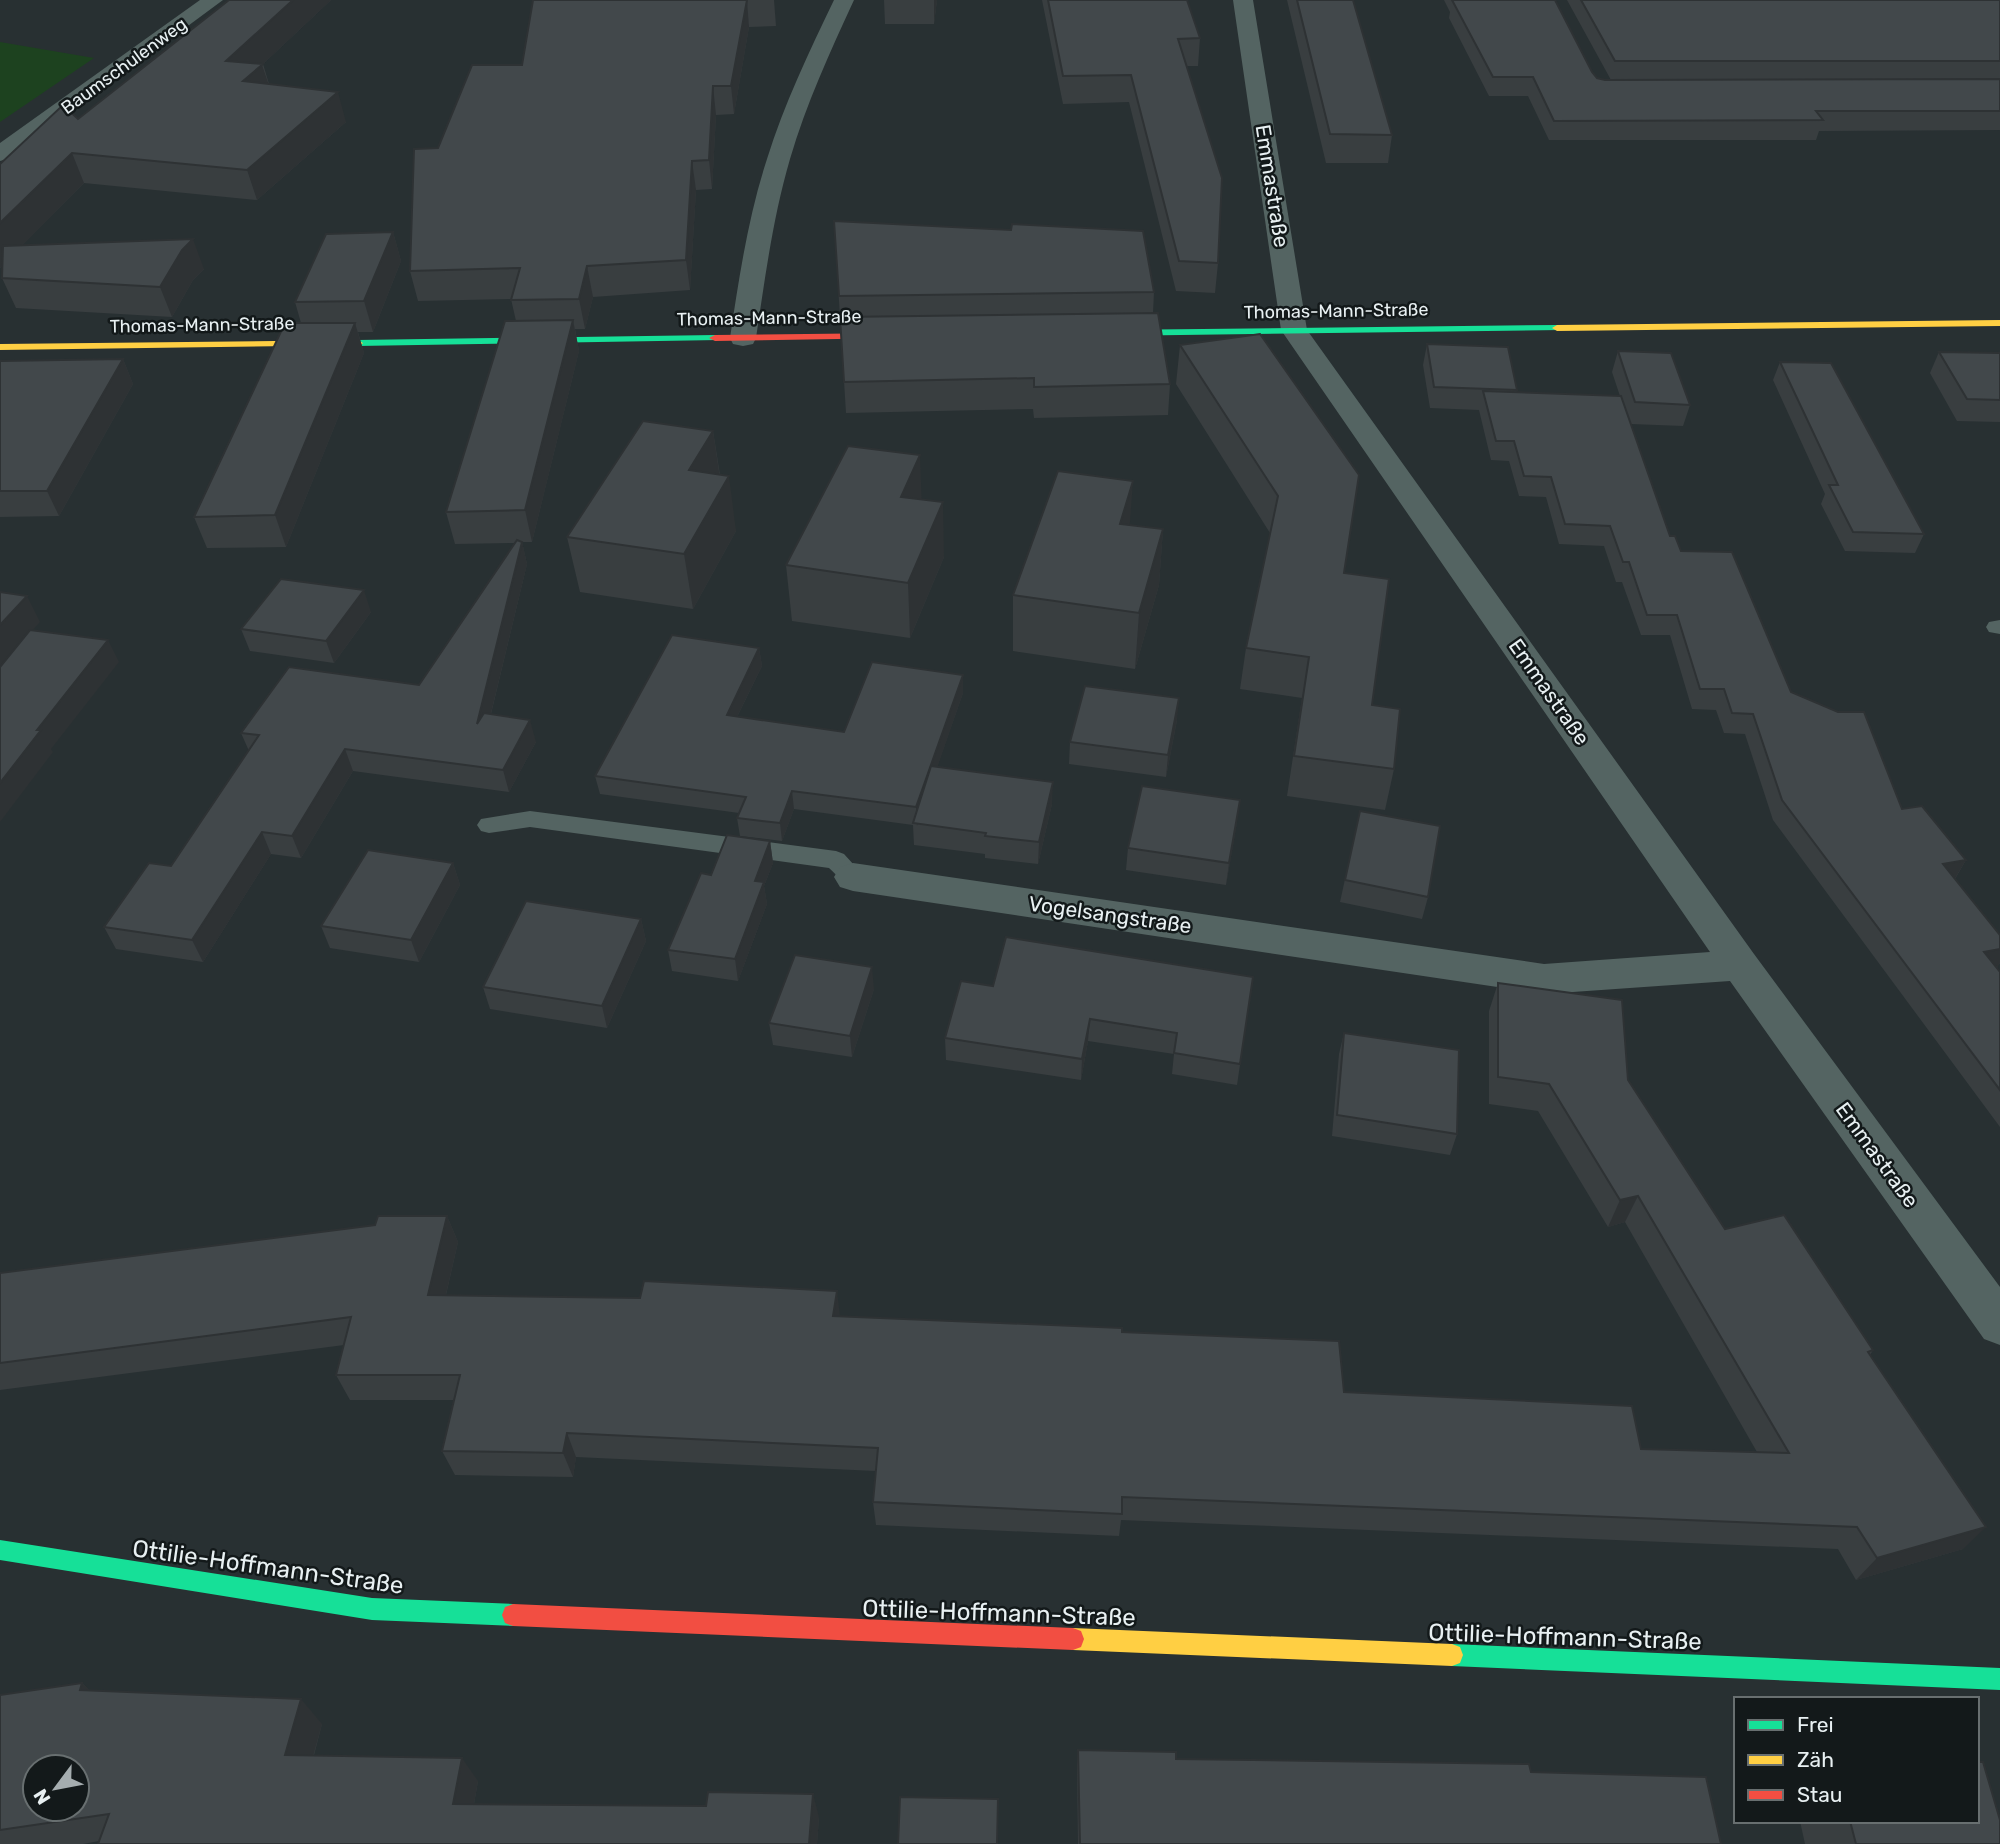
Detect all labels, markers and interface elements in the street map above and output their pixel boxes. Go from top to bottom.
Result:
street label: Baumschulenweg [57,13,191,119]
street label: Emmastraße [1250,123,1295,249]
street label: Thomas-Mann-Straße [1243,298,1429,324]
street label: Thomas-Mann-Straße [676,305,862,331]
street label: Thomas-Mann-Straße [109,312,295,338]
street label: Emmastraße [1504,634,1595,750]
street label: Vogelsangstraße [1027,891,1193,938]
street label: Emmastraße [1831,1097,1924,1212]
street label: Ottilie-Hoffmann-Straße [131,1534,405,1600]
street label: Ottilie-Hoffmann-Straße [862,1594,1136,1632]
street label: Ottilie-Hoffmann-Straße [1428,1618,1702,1656]
legend [1734,1697,1979,1823]
text: Frei [1797,1712,1834,1737]
text: Zäh [1797,1747,1834,1772]
north arrow [21,1753,91,1823]
text: Stau [1797,1782,1843,1807]
text: N [29,1785,55,1809]

